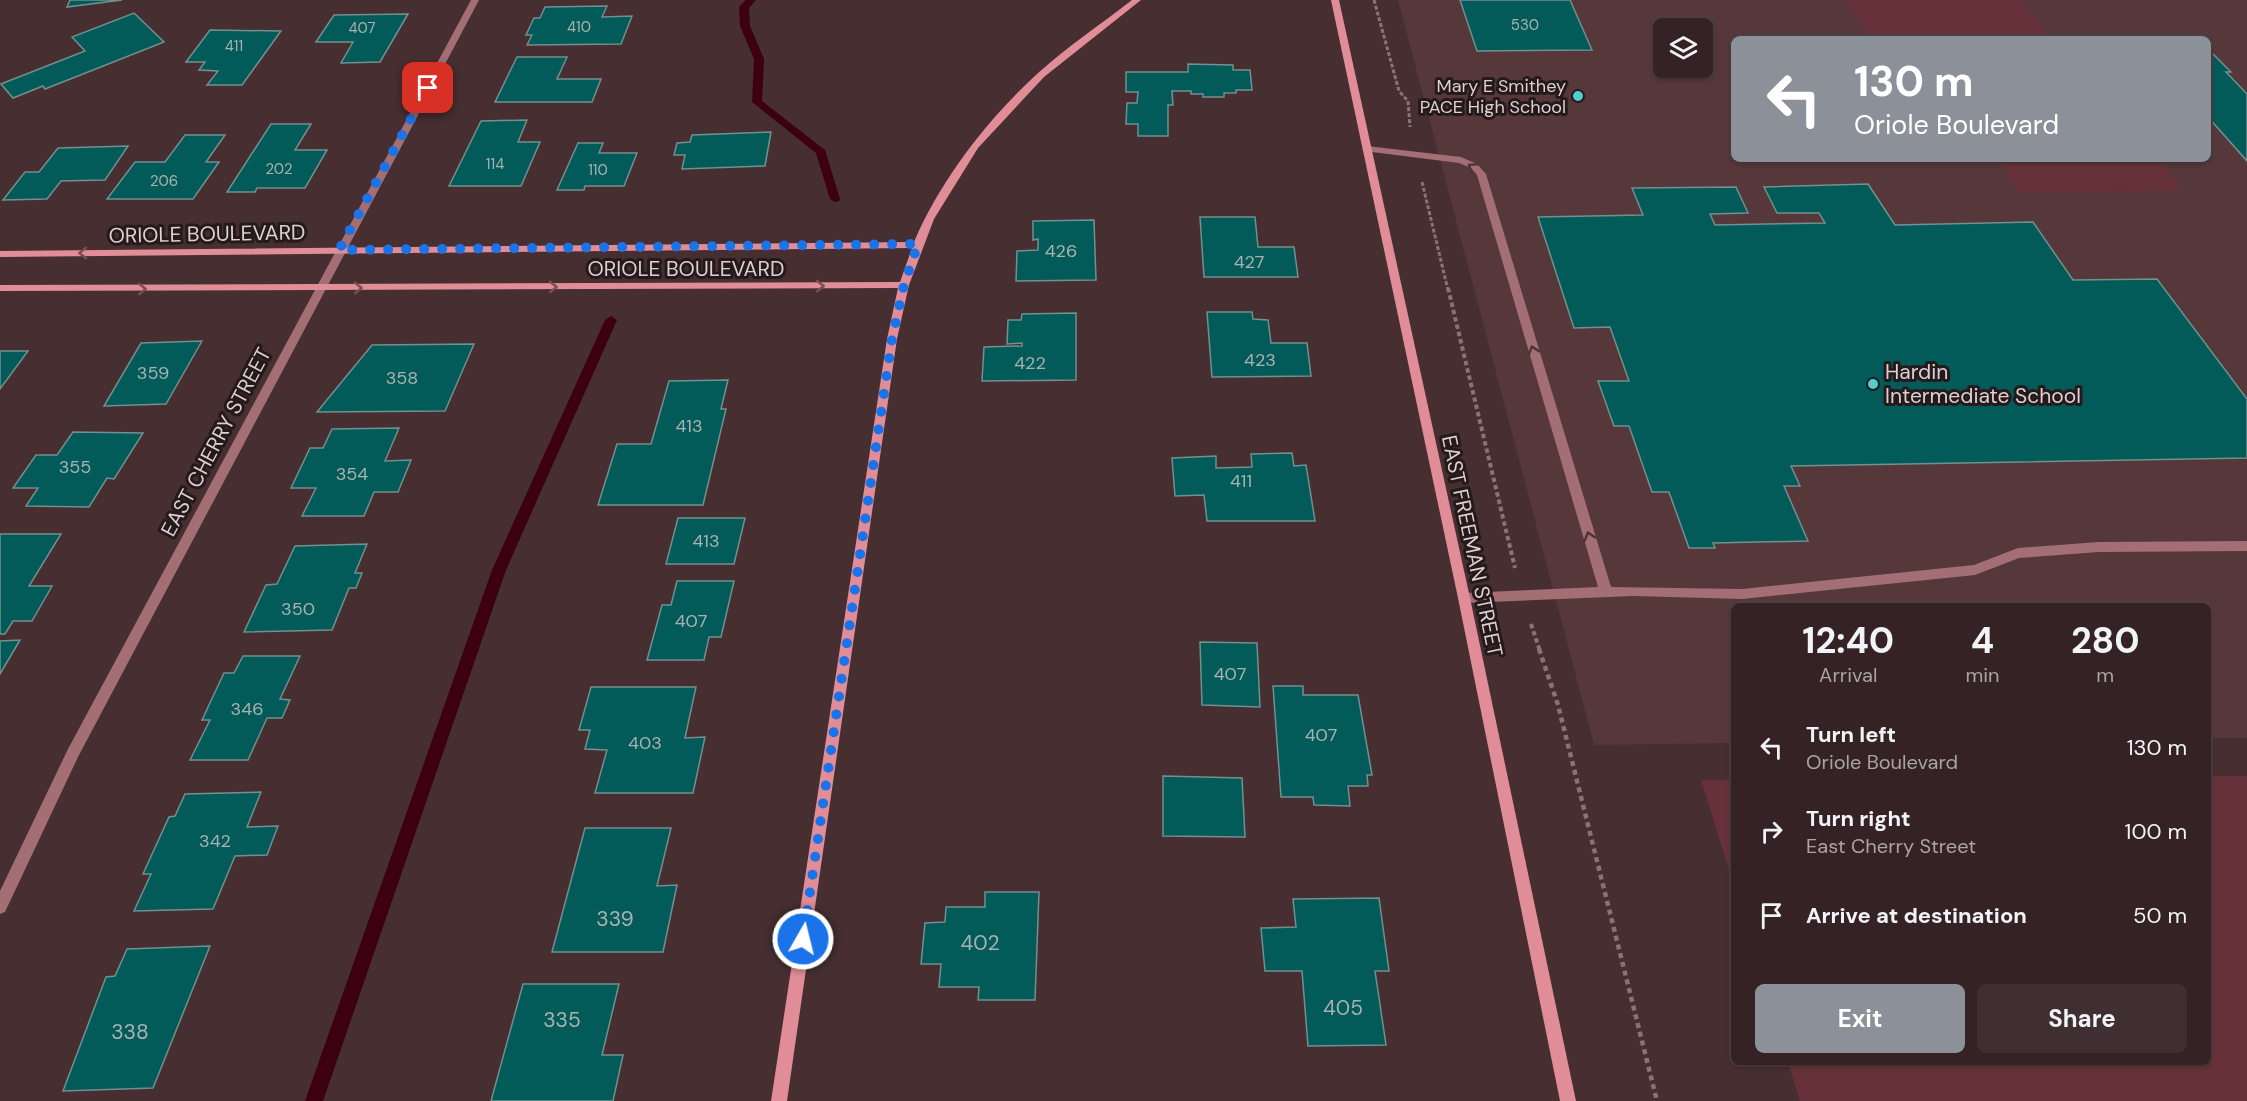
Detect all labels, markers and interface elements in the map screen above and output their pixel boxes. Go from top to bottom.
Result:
house number: 530 [1511,15,1539,35]
house number: 410 [567,17,591,37]
house number: 407 [348,18,376,38]
map controls [1653,18,1713,78]
button: layers [1653,18,1713,78]
house number: 411 [225,36,243,56]
text: 130 m [1854,54,1974,109]
icon: left [1755,60,1833,138]
pin [402,62,453,113]
icon: arrive [411,71,444,104]
place label: Mary E Smithey PACE High School [1420,74,1566,119]
marker: Mary E Smithey PACE High School [1571,89,1585,103]
text: Oriole Boulevard [1854,107,2059,142]
house number: 114 [486,154,504,174]
house number: 202 [265,159,293,179]
house number: 110 [588,160,608,180]
one-way arrow [1467,163,1478,174]
house number: 206 [150,171,178,191]
street label: ORIOLE BOULEVARD [108,218,306,250]
house number: 426 [1045,239,1077,263]
one-way arrow [78,247,87,259]
house number: 427 [1234,250,1264,274]
street label: ORIOLE BOULEVARD [588,255,784,283]
one-way arrow [815,280,824,292]
one-way arrow [549,281,558,293]
one-way arrow [354,282,363,294]
one-way arrow [138,283,147,295]
street label: EAST CHERRY STREET [154,343,278,541]
one-way arrow [1528,345,1540,355]
house number: 423 [1244,348,1276,372]
house number: 422 [1014,351,1046,375]
place label: Hardin Intermediate School [1885,358,2081,410]
house number: 359 [137,361,169,385]
house number: 358 [386,366,418,390]
marker: Hardin Intermediate School [1866,377,1880,391]
house number: 413 [675,414,703,438]
street label: EAST FREEMAN STREET [1435,433,1509,660]
house number: 355 [59,455,91,479]
house number: 354 [336,462,368,486]
house number: 411 [1230,469,1252,493]
house number: 413 [692,529,720,553]
one-way arrow [1584,531,1596,542]
house number: 350 [281,597,315,621]
house number: 407 [675,609,707,633]
text: 12:40 [1802,617,1894,664]
text: 4 [1971,617,1994,664]
text: 280 [2071,617,2140,664]
house number: 407 [1214,662,1246,686]
text: Arrival [1819,662,1877,688]
text: min [1965,662,2000,688]
text: m [2096,662,2114,688]
house number: 346 [231,697,263,721]
text: Turn left [1806,720,1896,749]
house number: 407 [1305,723,1337,747]
house number: 403 [628,731,662,755]
icon: left [1755,731,1788,764]
text: 130 m [2127,733,2187,762]
text: Oriole Boulevard [1806,749,1958,775]
text: Turn right [1806,804,1911,833]
icon: right [1755,815,1788,848]
text: 100 m [2125,817,2187,846]
house number: 342 [199,829,231,853]
text: East Cherry Street [1806,833,1976,859]
icon: arrive [1755,899,1788,932]
text: Arrive at destination [1806,901,2027,930]
text: 50 m [2133,901,2187,930]
house number: 339 [596,905,634,933]
position arrow [771,907,835,971]
house number: 402 [961,929,1000,957]
button: Exit [1755,984,1965,1053]
button: Share [1977,984,2187,1053]
house number: 405 [1323,994,1363,1022]
house number: 335 [543,1006,581,1034]
house number: 338 [111,1018,149,1046]

